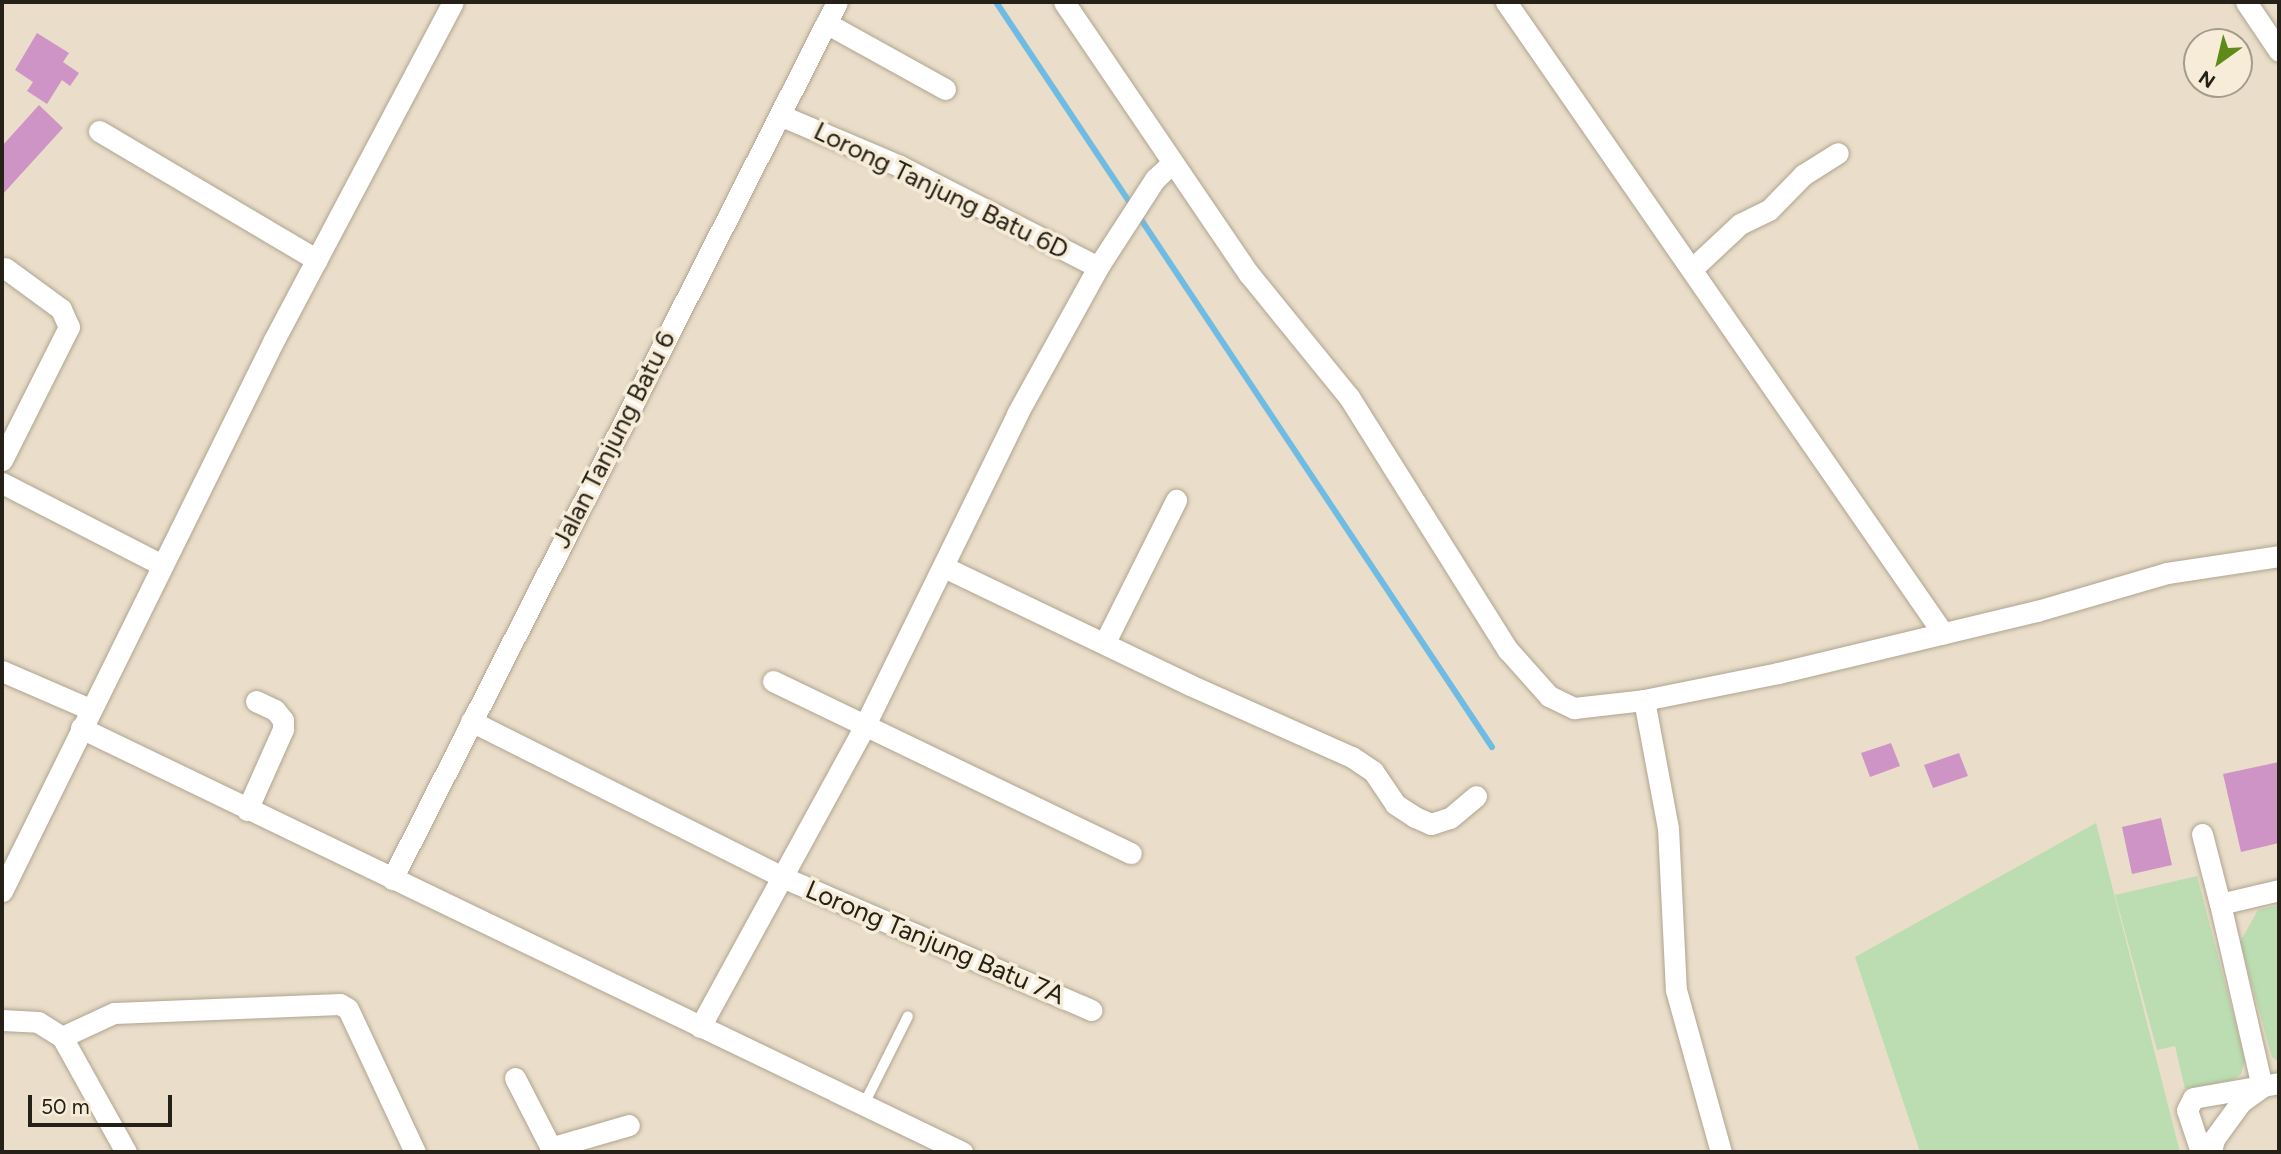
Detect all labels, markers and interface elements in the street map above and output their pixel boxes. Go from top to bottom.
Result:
north arrow [2183,28,2253,98]
text: N [2195,66,2220,93]
street label: Lorong Tanjung Batu 6D [809,116,1073,266]
street label: Jalan Tanjung Batu 6 [546,326,682,554]
street label: Lorong Tanjung Batu 7A [801,874,1069,1012]
scale bar [32,1080,175,1124]
text: 50 m [41,1094,90,1119]

